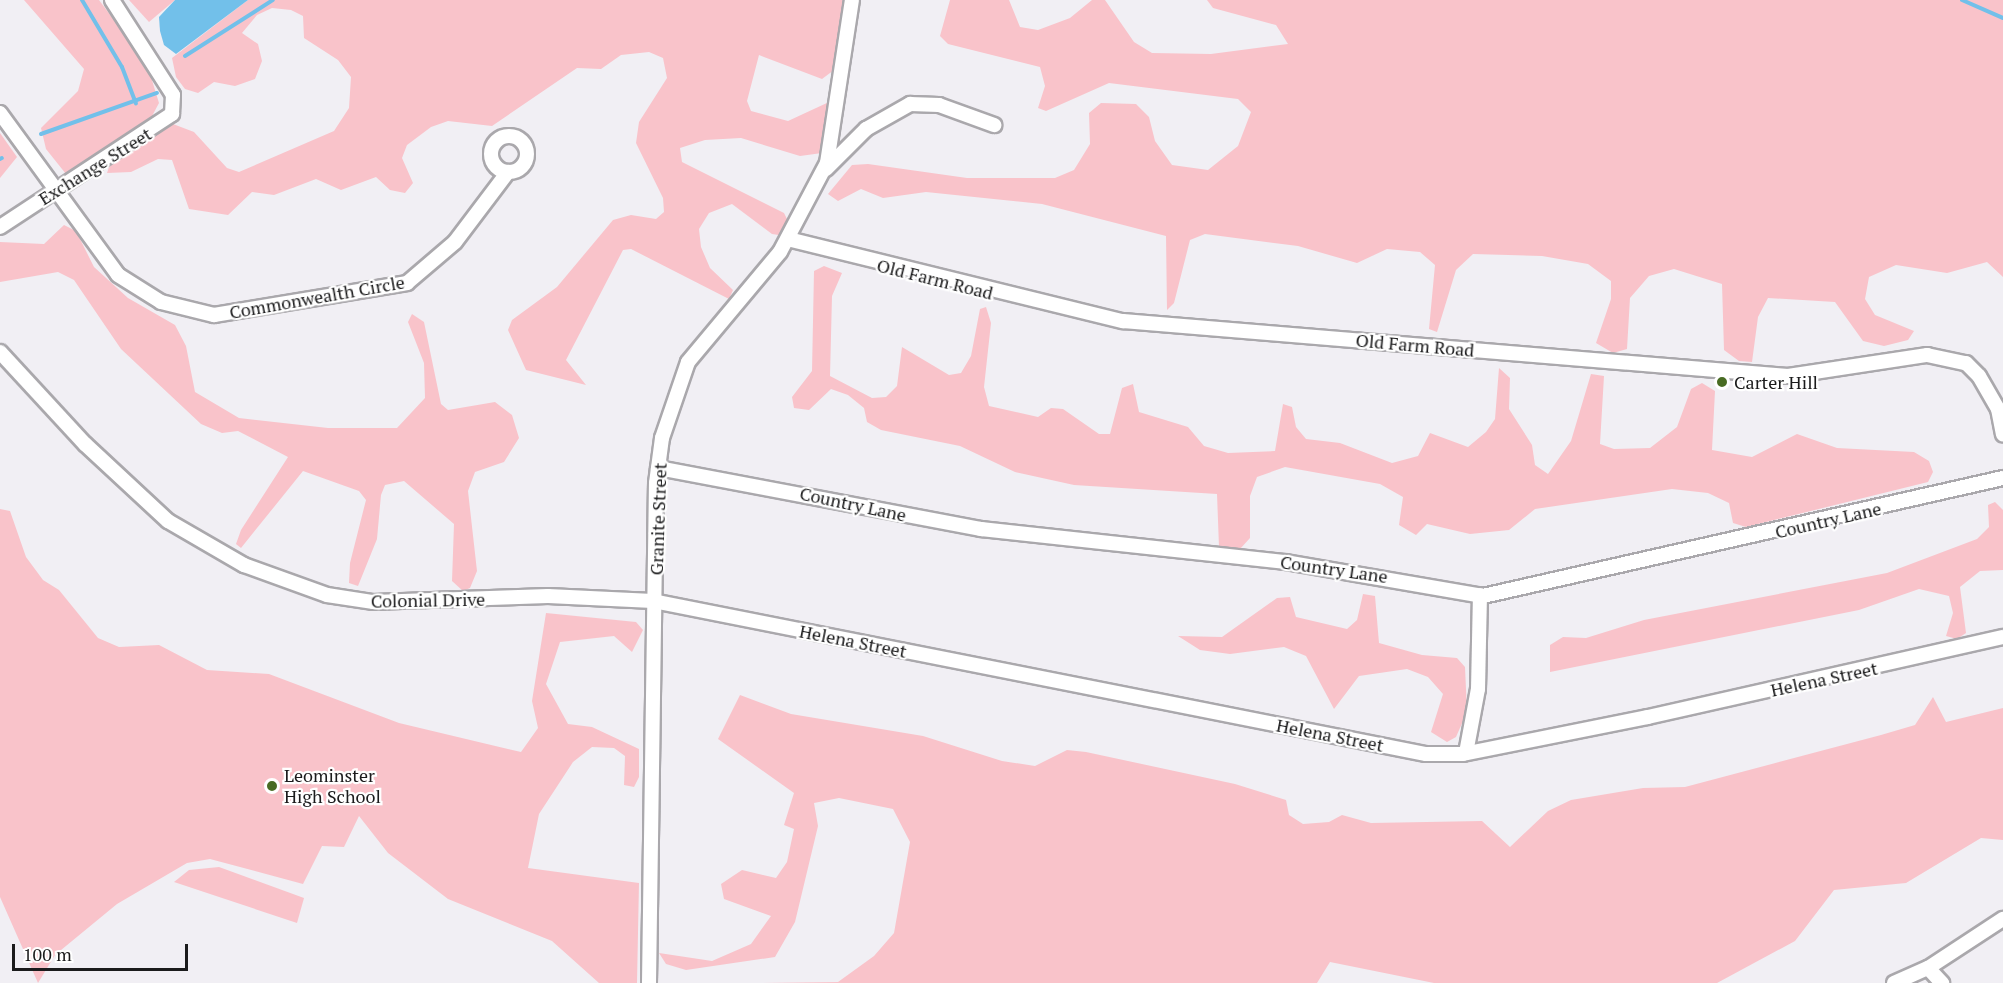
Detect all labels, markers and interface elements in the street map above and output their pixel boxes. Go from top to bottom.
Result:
street label: Exchange Street [34,123,156,209]
street label: Old Farm Road [875,254,995,304]
street label: Commonwealth Circle [228,271,406,323]
street label: Old Farm Road [1355,329,1475,361]
place label: Carter Hill [1734,371,1818,393]
marker: Carter Hill [1715,375,1729,389]
street label: Granite Street [645,462,671,576]
street label: Country Lane [798,482,908,526]
street label: Country Lane [1773,497,1883,543]
street label: Country Lane [1279,551,1389,587]
street label: Colonial Drive [371,588,485,612]
street label: Helena Street [798,620,908,662]
street label: Helena Street [1769,657,1879,701]
street label: Helena Street [1275,714,1385,756]
place label: Leominster High School [284,765,381,808]
marker: Leominster High School [265,779,279,793]
scale bar [15,932,190,970]
text: 100 m [23,942,72,966]

